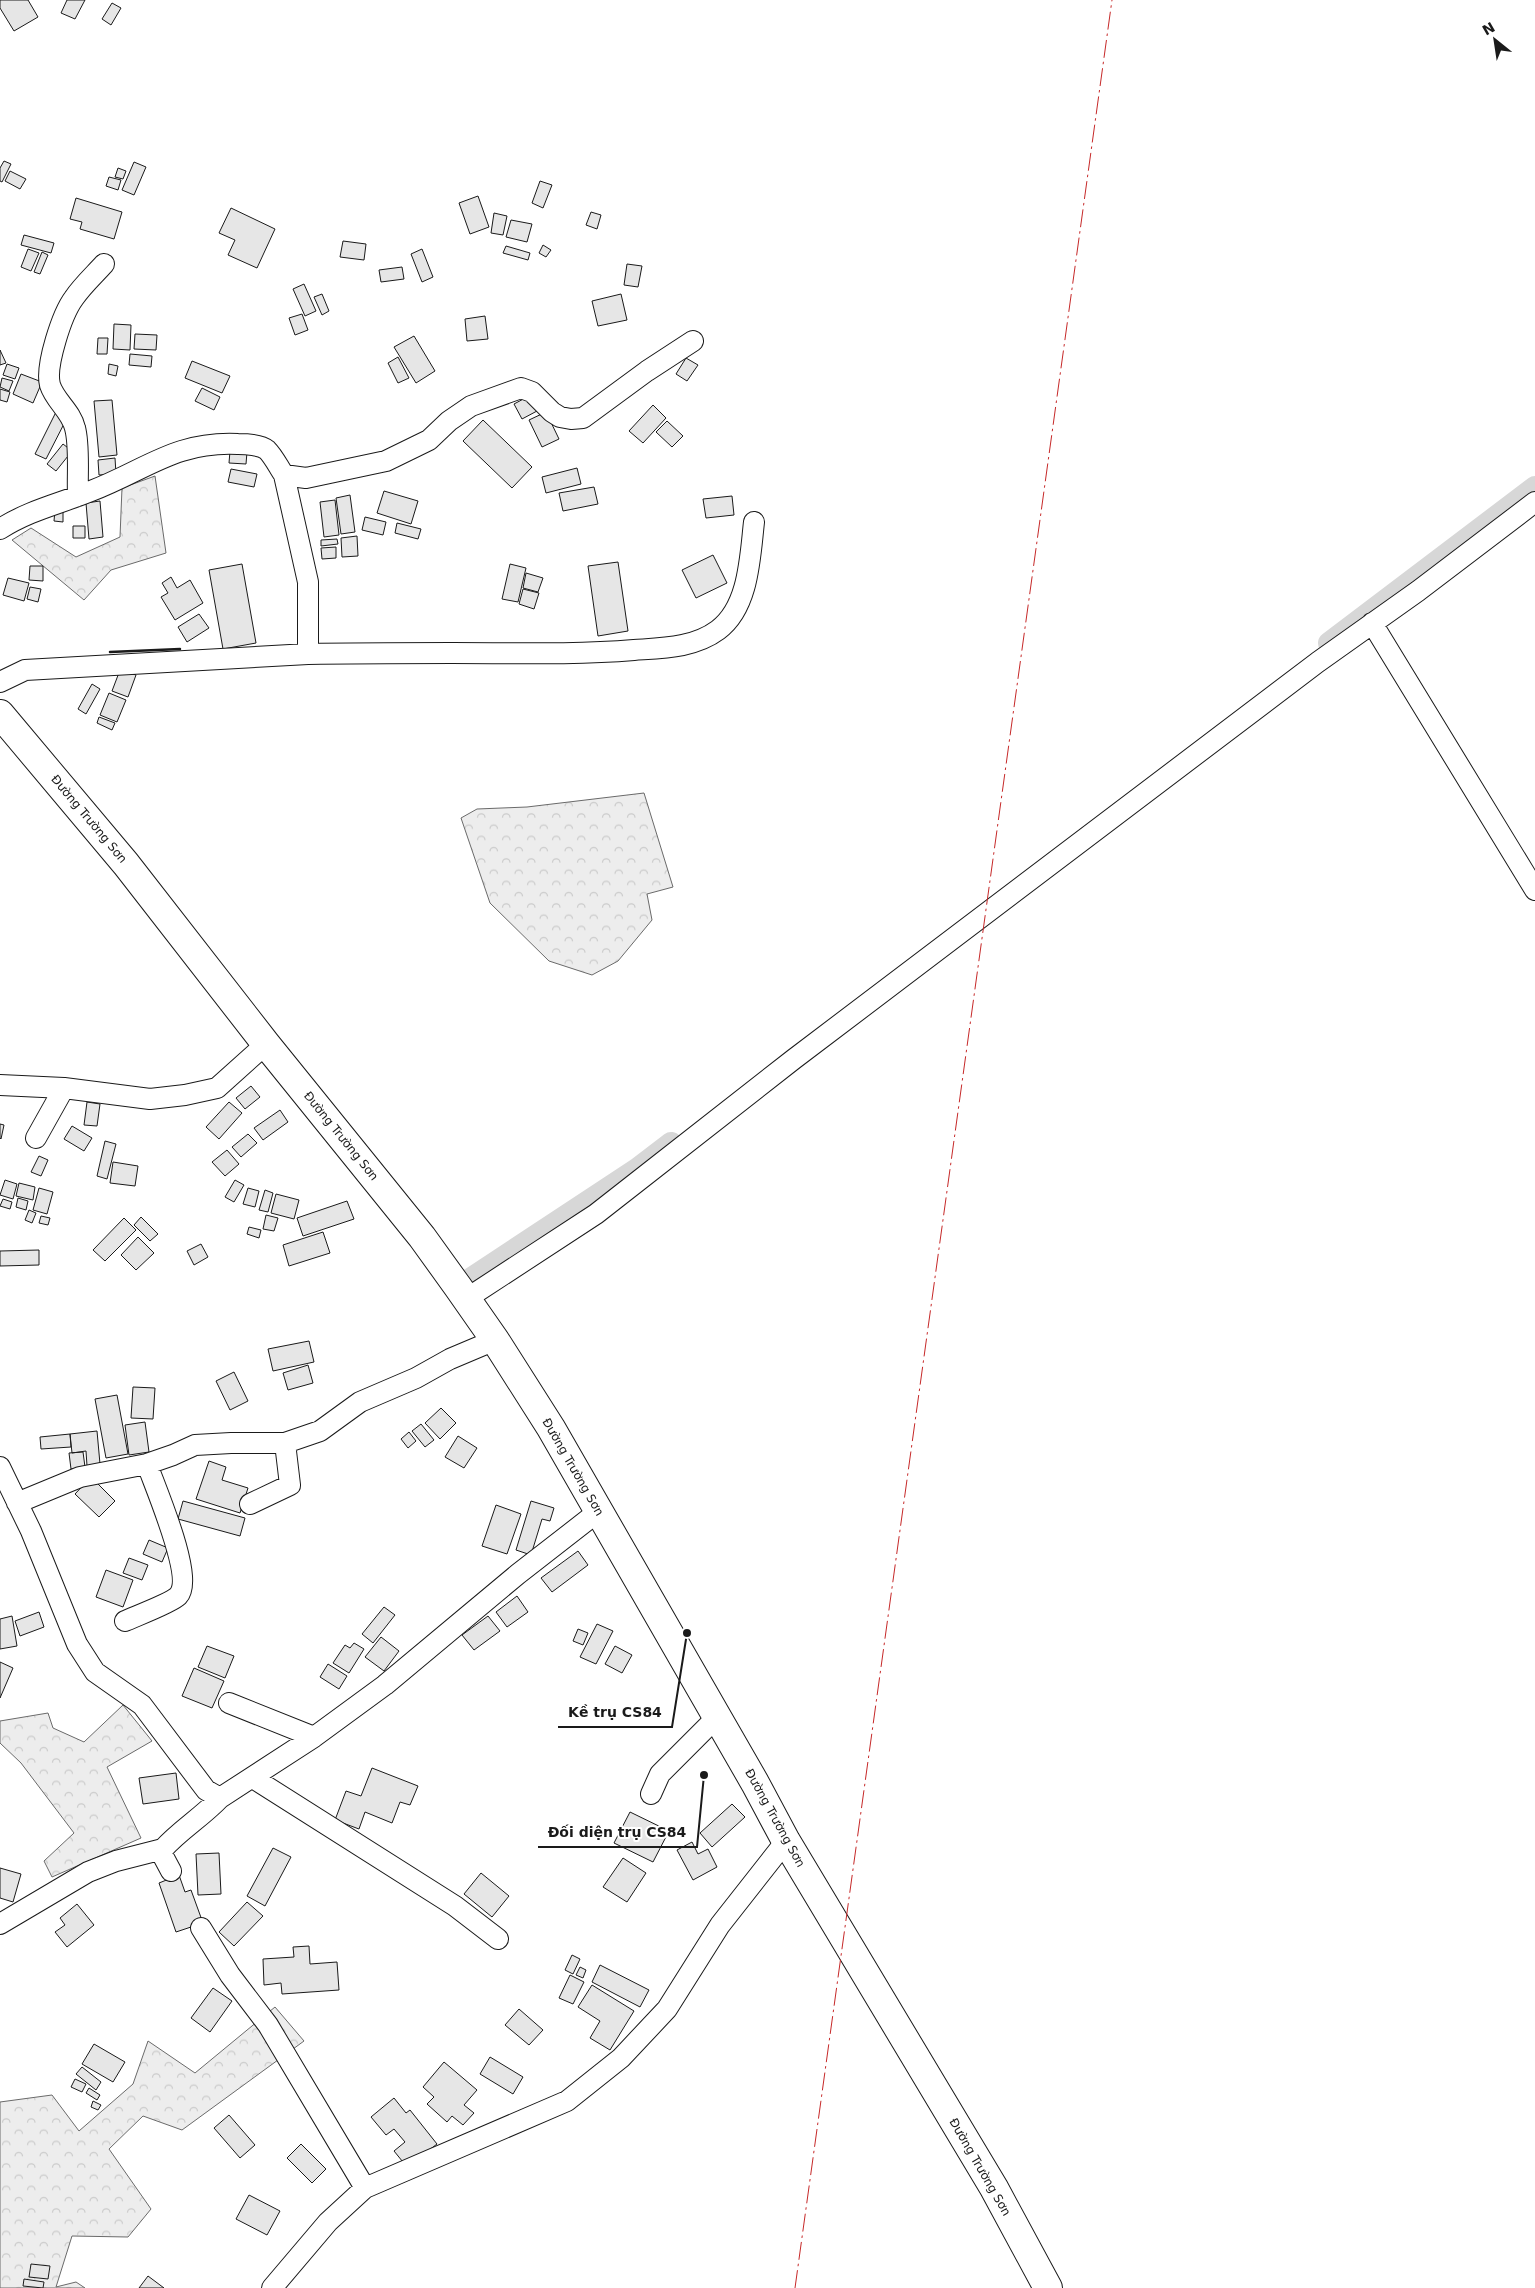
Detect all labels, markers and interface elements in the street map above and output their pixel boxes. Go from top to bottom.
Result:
north arrow [1470,15,1520,65]
text: N [1479,19,1498,39]
street label: Đường Trường Sơn [48,772,130,866]
street label: Đường Trường Sơn [301,1089,381,1183]
street label: Đường Trường Sơn [539,1416,607,1518]
callout: Kề trụ CS84 [558,1698,672,1727]
text: Kề trụ CS84 [568,1704,662,1720]
street label: Đường Trường Sơn [742,1766,808,1870]
callout: Đối diện trụ CS84 [538,1818,697,1847]
text: Đối diện trụ CS84 [548,1824,687,1840]
street label: Đường Trường Sơn [946,2116,1014,2218]

